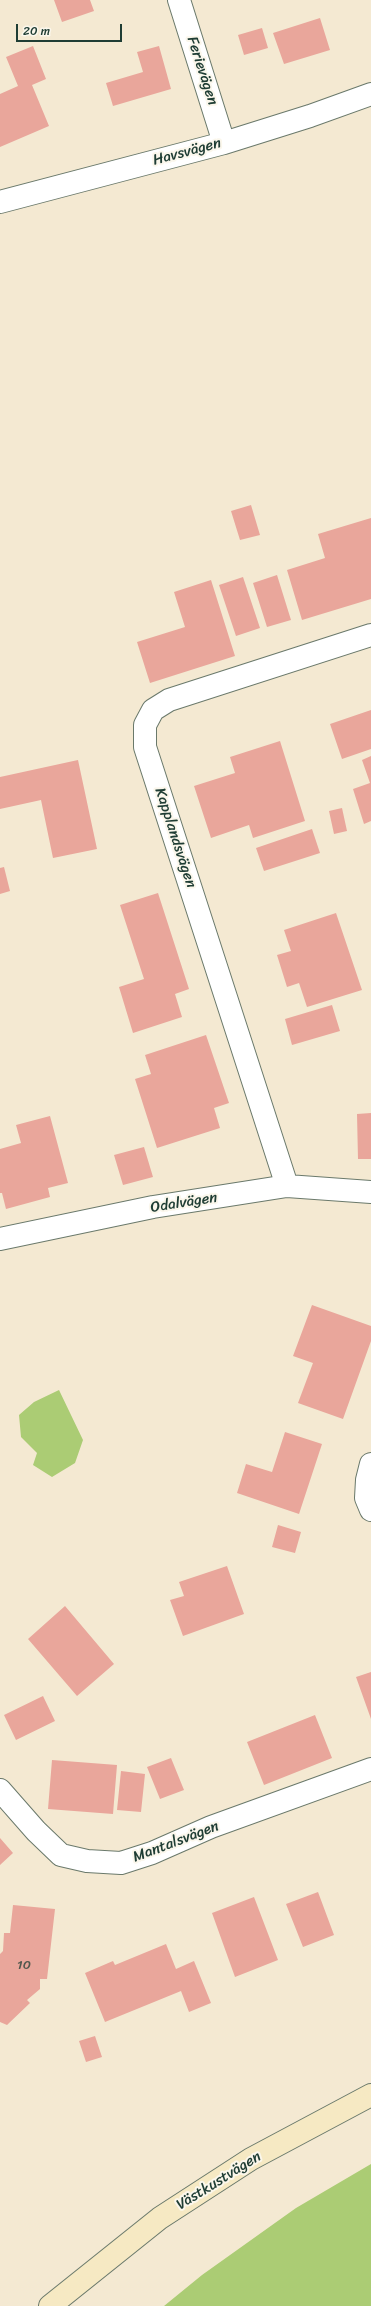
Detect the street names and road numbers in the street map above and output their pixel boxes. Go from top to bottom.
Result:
street label: Ferievägen [182,34,222,108]
street label: Havsvägen [151,134,223,170]
street label: Kapplandsvägen [150,786,200,890]
street label: Odalvägen [149,1189,219,1217]
street label: Mantalsvägen [131,1817,221,1867]
street label: Västkustvägen [173,2148,265,2214]

